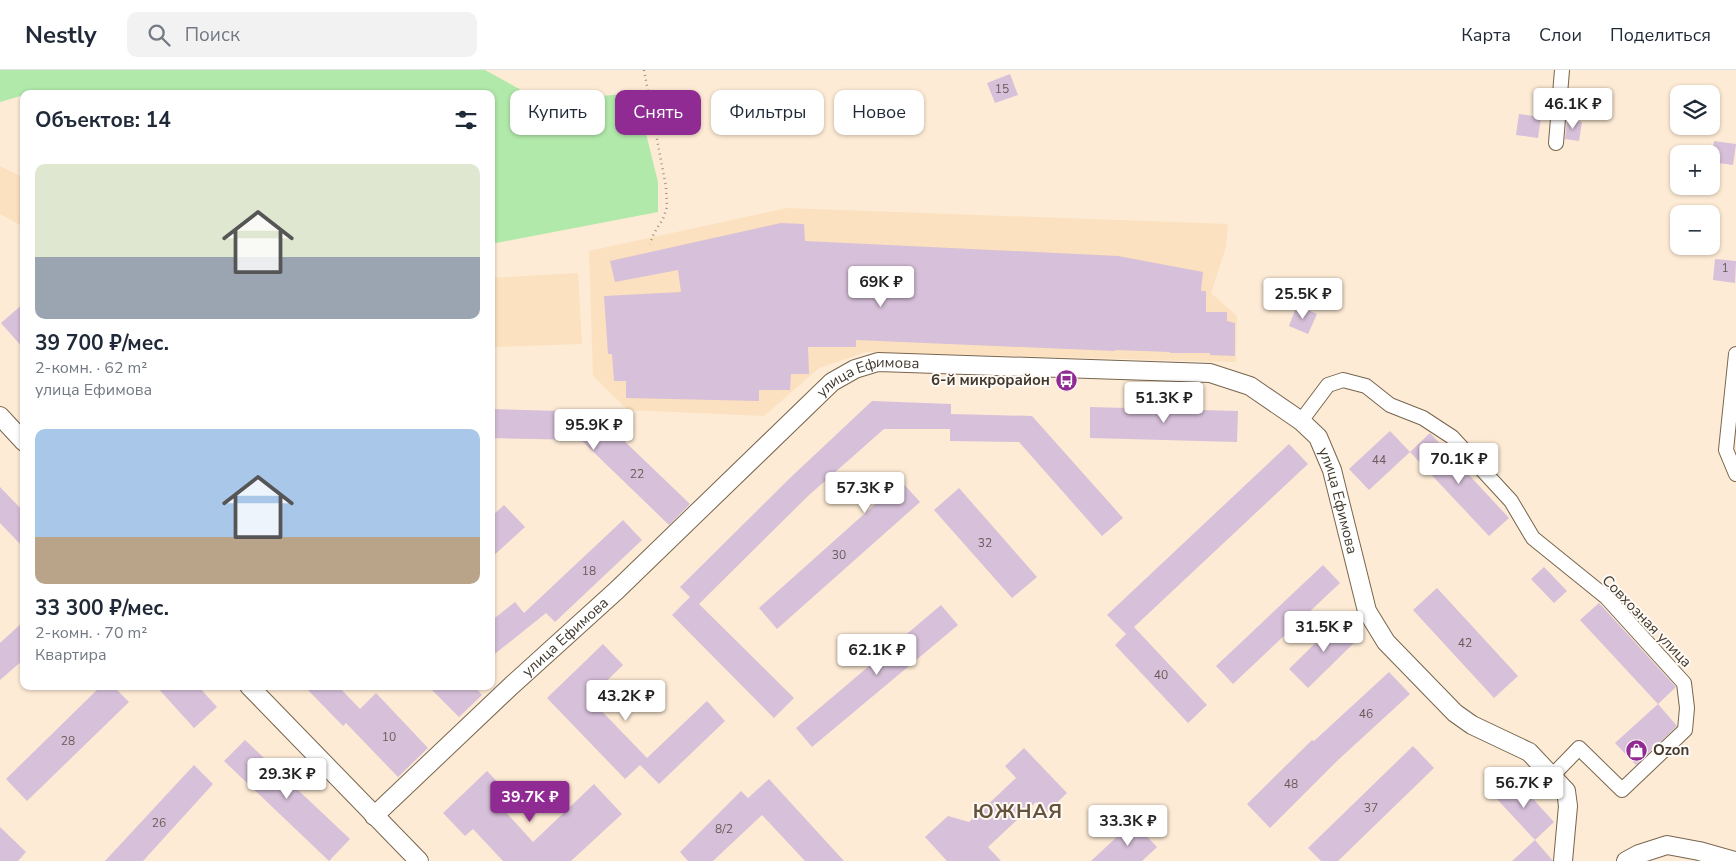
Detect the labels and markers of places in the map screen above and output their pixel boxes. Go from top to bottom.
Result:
pin: 46.1K ₽ [1527,88,1619,130]
pin: 69K ₽ [846,266,916,308]
pin: 25.5K ₽ [1257,278,1349,320]
bus stop icon: 6-й микрорайон [1054,368,1078,392]
place label: 6-й микрорайон [931,370,1050,390]
pin: 51.3K ₽ [1118,382,1210,424]
pin: 95.9K ₽ [548,408,640,451]
pin: 70.1K ₽ [1413,442,1505,485]
pin: 57.3K ₽ [819,472,911,514]
pin: 31.5K ₽ [1278,610,1370,653]
pin: 62.1K ₽ [831,634,923,676]
pin: 43.2K ₽ [580,680,672,722]
shop icon: Ozon [1625,738,1649,762]
place label: Ozon [1653,740,1689,760]
pin: 29.3K ₽ [241,758,333,800]
pin: 56.7K ₽ [1478,766,1570,809]
pin: 39.7K ₽ [484,780,576,823]
pin: 33.3K ₽ [1082,804,1174,847]

